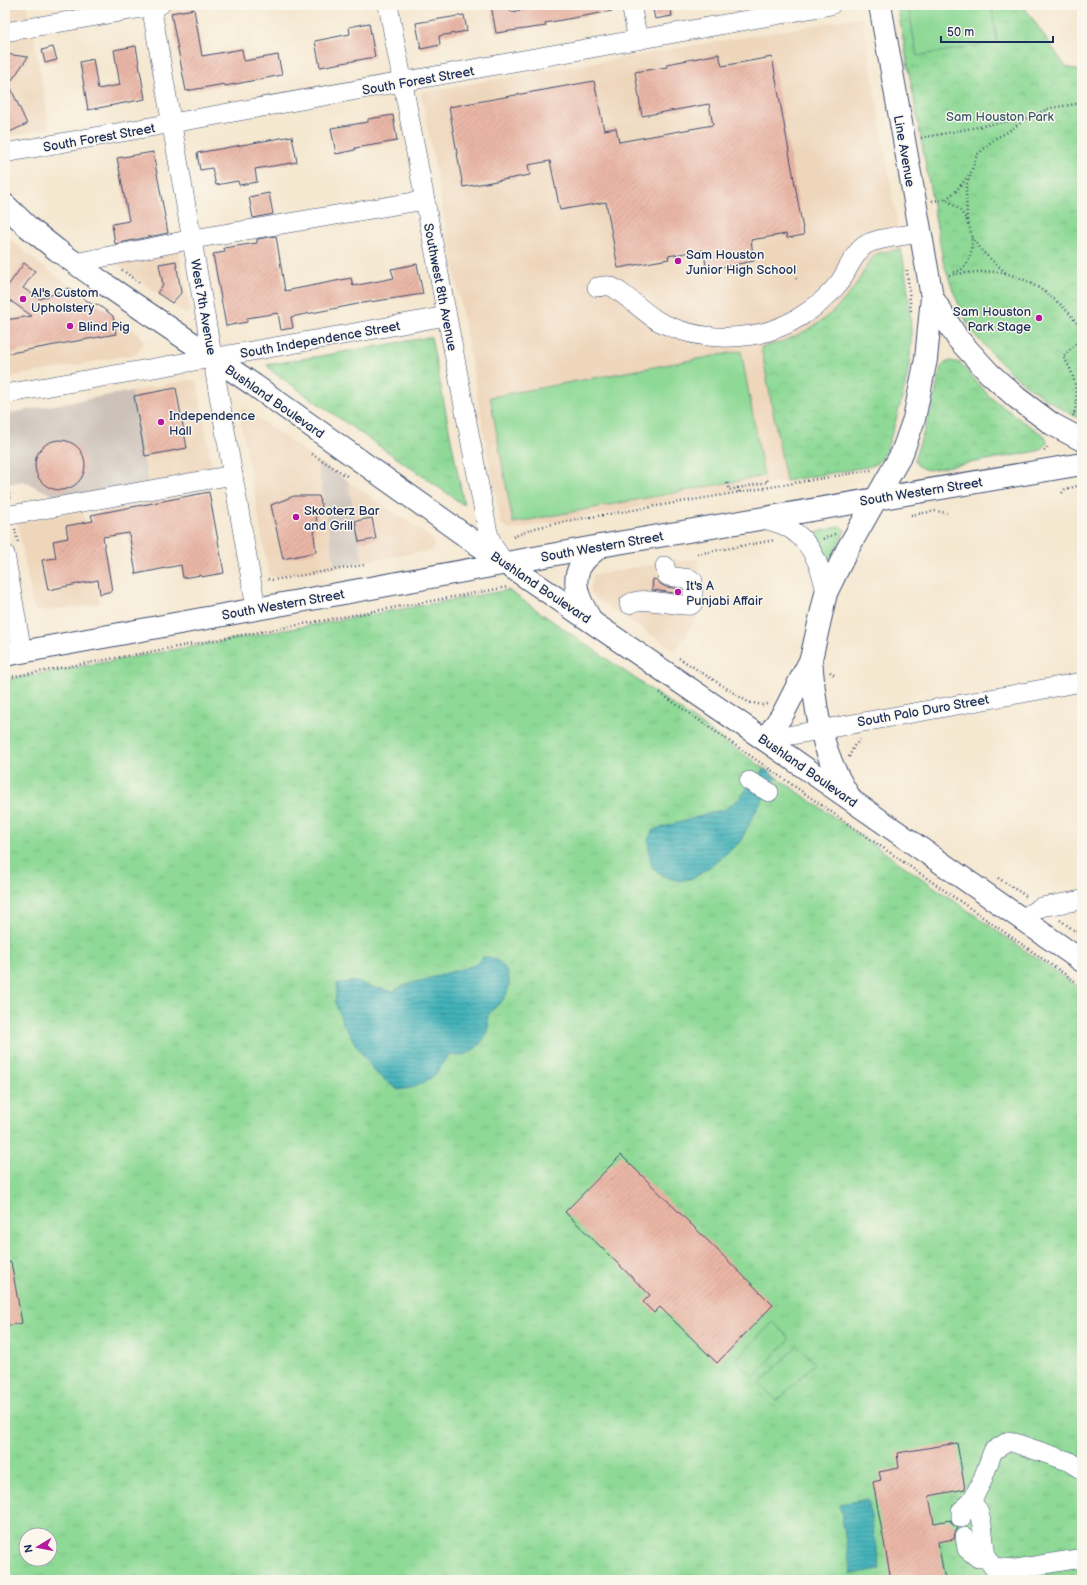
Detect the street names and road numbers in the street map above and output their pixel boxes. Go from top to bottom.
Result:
street label: South Forest Street [361,63,475,99]
street label: Line Avenue [890,114,918,189]
street label: South Forest Street [42,120,156,156]
street label: Southwest 8th Avenue [420,222,460,353]
street label: West 7th Avenue [187,258,219,357]
street label: South Independence Street [239,318,401,362]
street label: Bushland Boulevard [222,362,327,442]
street label: South Western Street [859,474,984,510]
street label: South Western Street [540,528,665,566]
street label: Bushland Boulevard [487,548,594,627]
street label: South Western Street [221,586,346,624]
street label: South Palo Duro Street [856,692,990,730]
street label: Bushland Boulevard [755,731,860,811]

